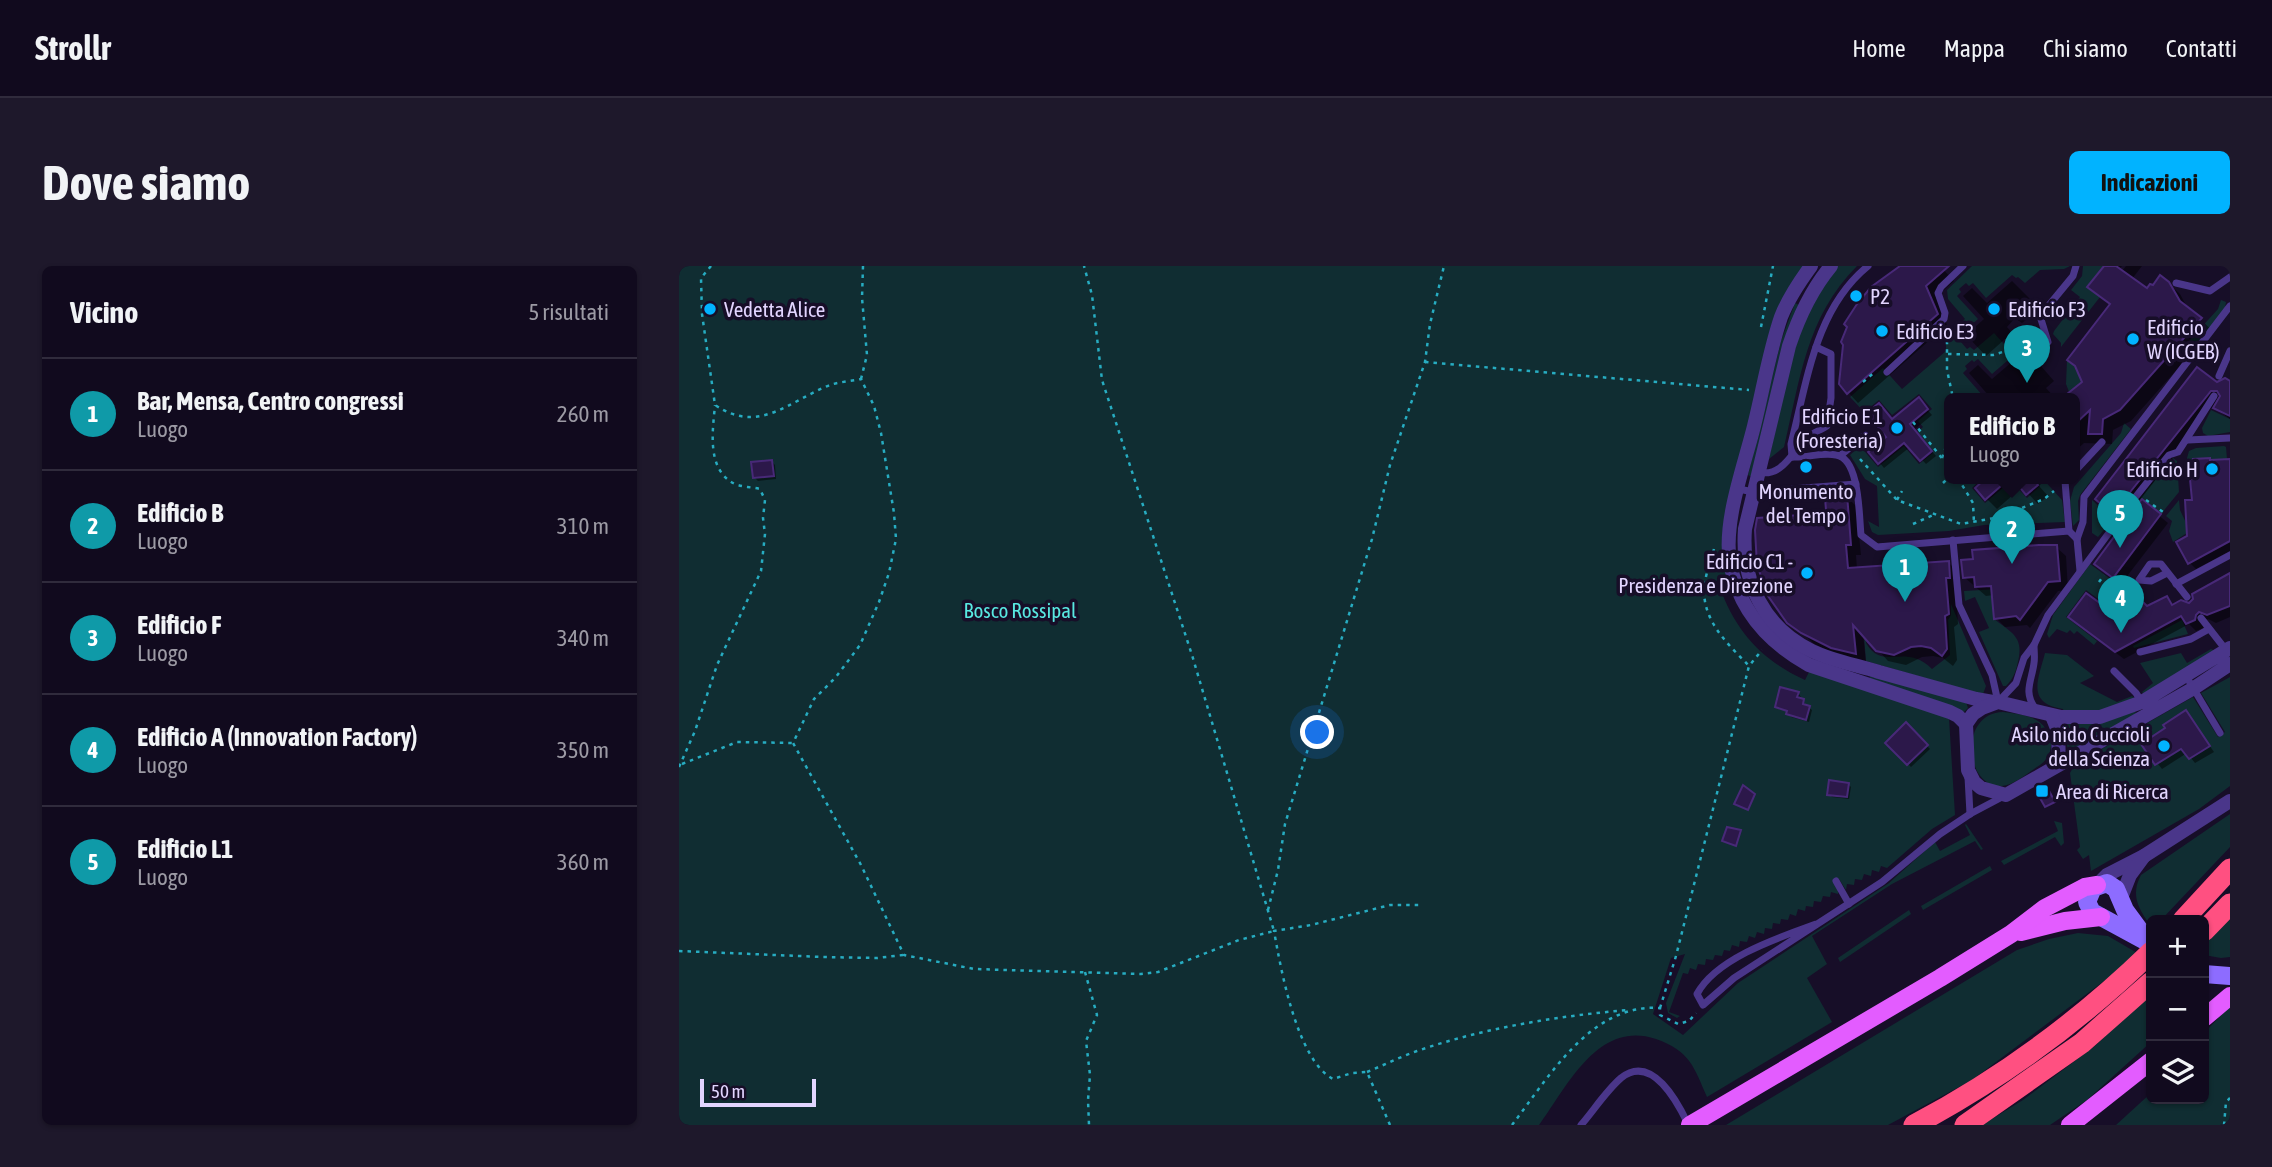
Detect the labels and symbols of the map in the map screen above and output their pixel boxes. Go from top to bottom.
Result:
place label: P2 [1870,284,1890,308]
marker: P2 [1848,288,1864,304]
place label: Vedetta Alice [724,297,825,321]
place label: Edificio F3 [2008,297,2086,321]
marker: Vedetta Alice [702,301,718,317]
marker: Edificio F3 [1986,301,2002,317]
place label: Edificio W (ICGEB) [2147,315,2220,363]
place label: Edificio E3 [1896,319,1975,343]
marker: Edificio E3 [1874,323,1890,339]
pin: 3 [2004,325,2050,383]
marker: Edificio W (ICGEB) [2125,331,2141,347]
place label: Edificio E 1 (Foresteria) [1796,404,1883,452]
marker: Edificio E 1 (Foresteria) [1889,420,1905,436]
place label: Edificio H [2126,457,2198,481]
marker: Monumento del Tempo [1798,459,1814,475]
marker: Edificio H [2204,461,2220,477]
place label: Monumento del Tempo [1759,479,1853,527]
pin: 5 [2097,490,2143,548]
pin: 2 [1989,506,2035,564]
pin: 1 [1882,544,1928,602]
place label: Edificio C1 - Presidenza e Direzione [1618,549,1793,597]
marker: Edificio C1 - Presidenza e Direzione [1799,565,1815,581]
pin: 4 [2098,575,2144,633]
park label: Bosco Rossipal [963,598,1077,622]
your location [1300,715,1334,749]
place label: Asilo nido Cuccioli della Scienza [2011,722,2150,770]
marker: Asilo nido Cuccioli della Scienza [2156,738,2172,754]
place label: Area di Ricerca [2056,779,2169,803]
marker: Area di Ricerca [2034,783,2050,799]
scale bar [700,1076,815,1108]

